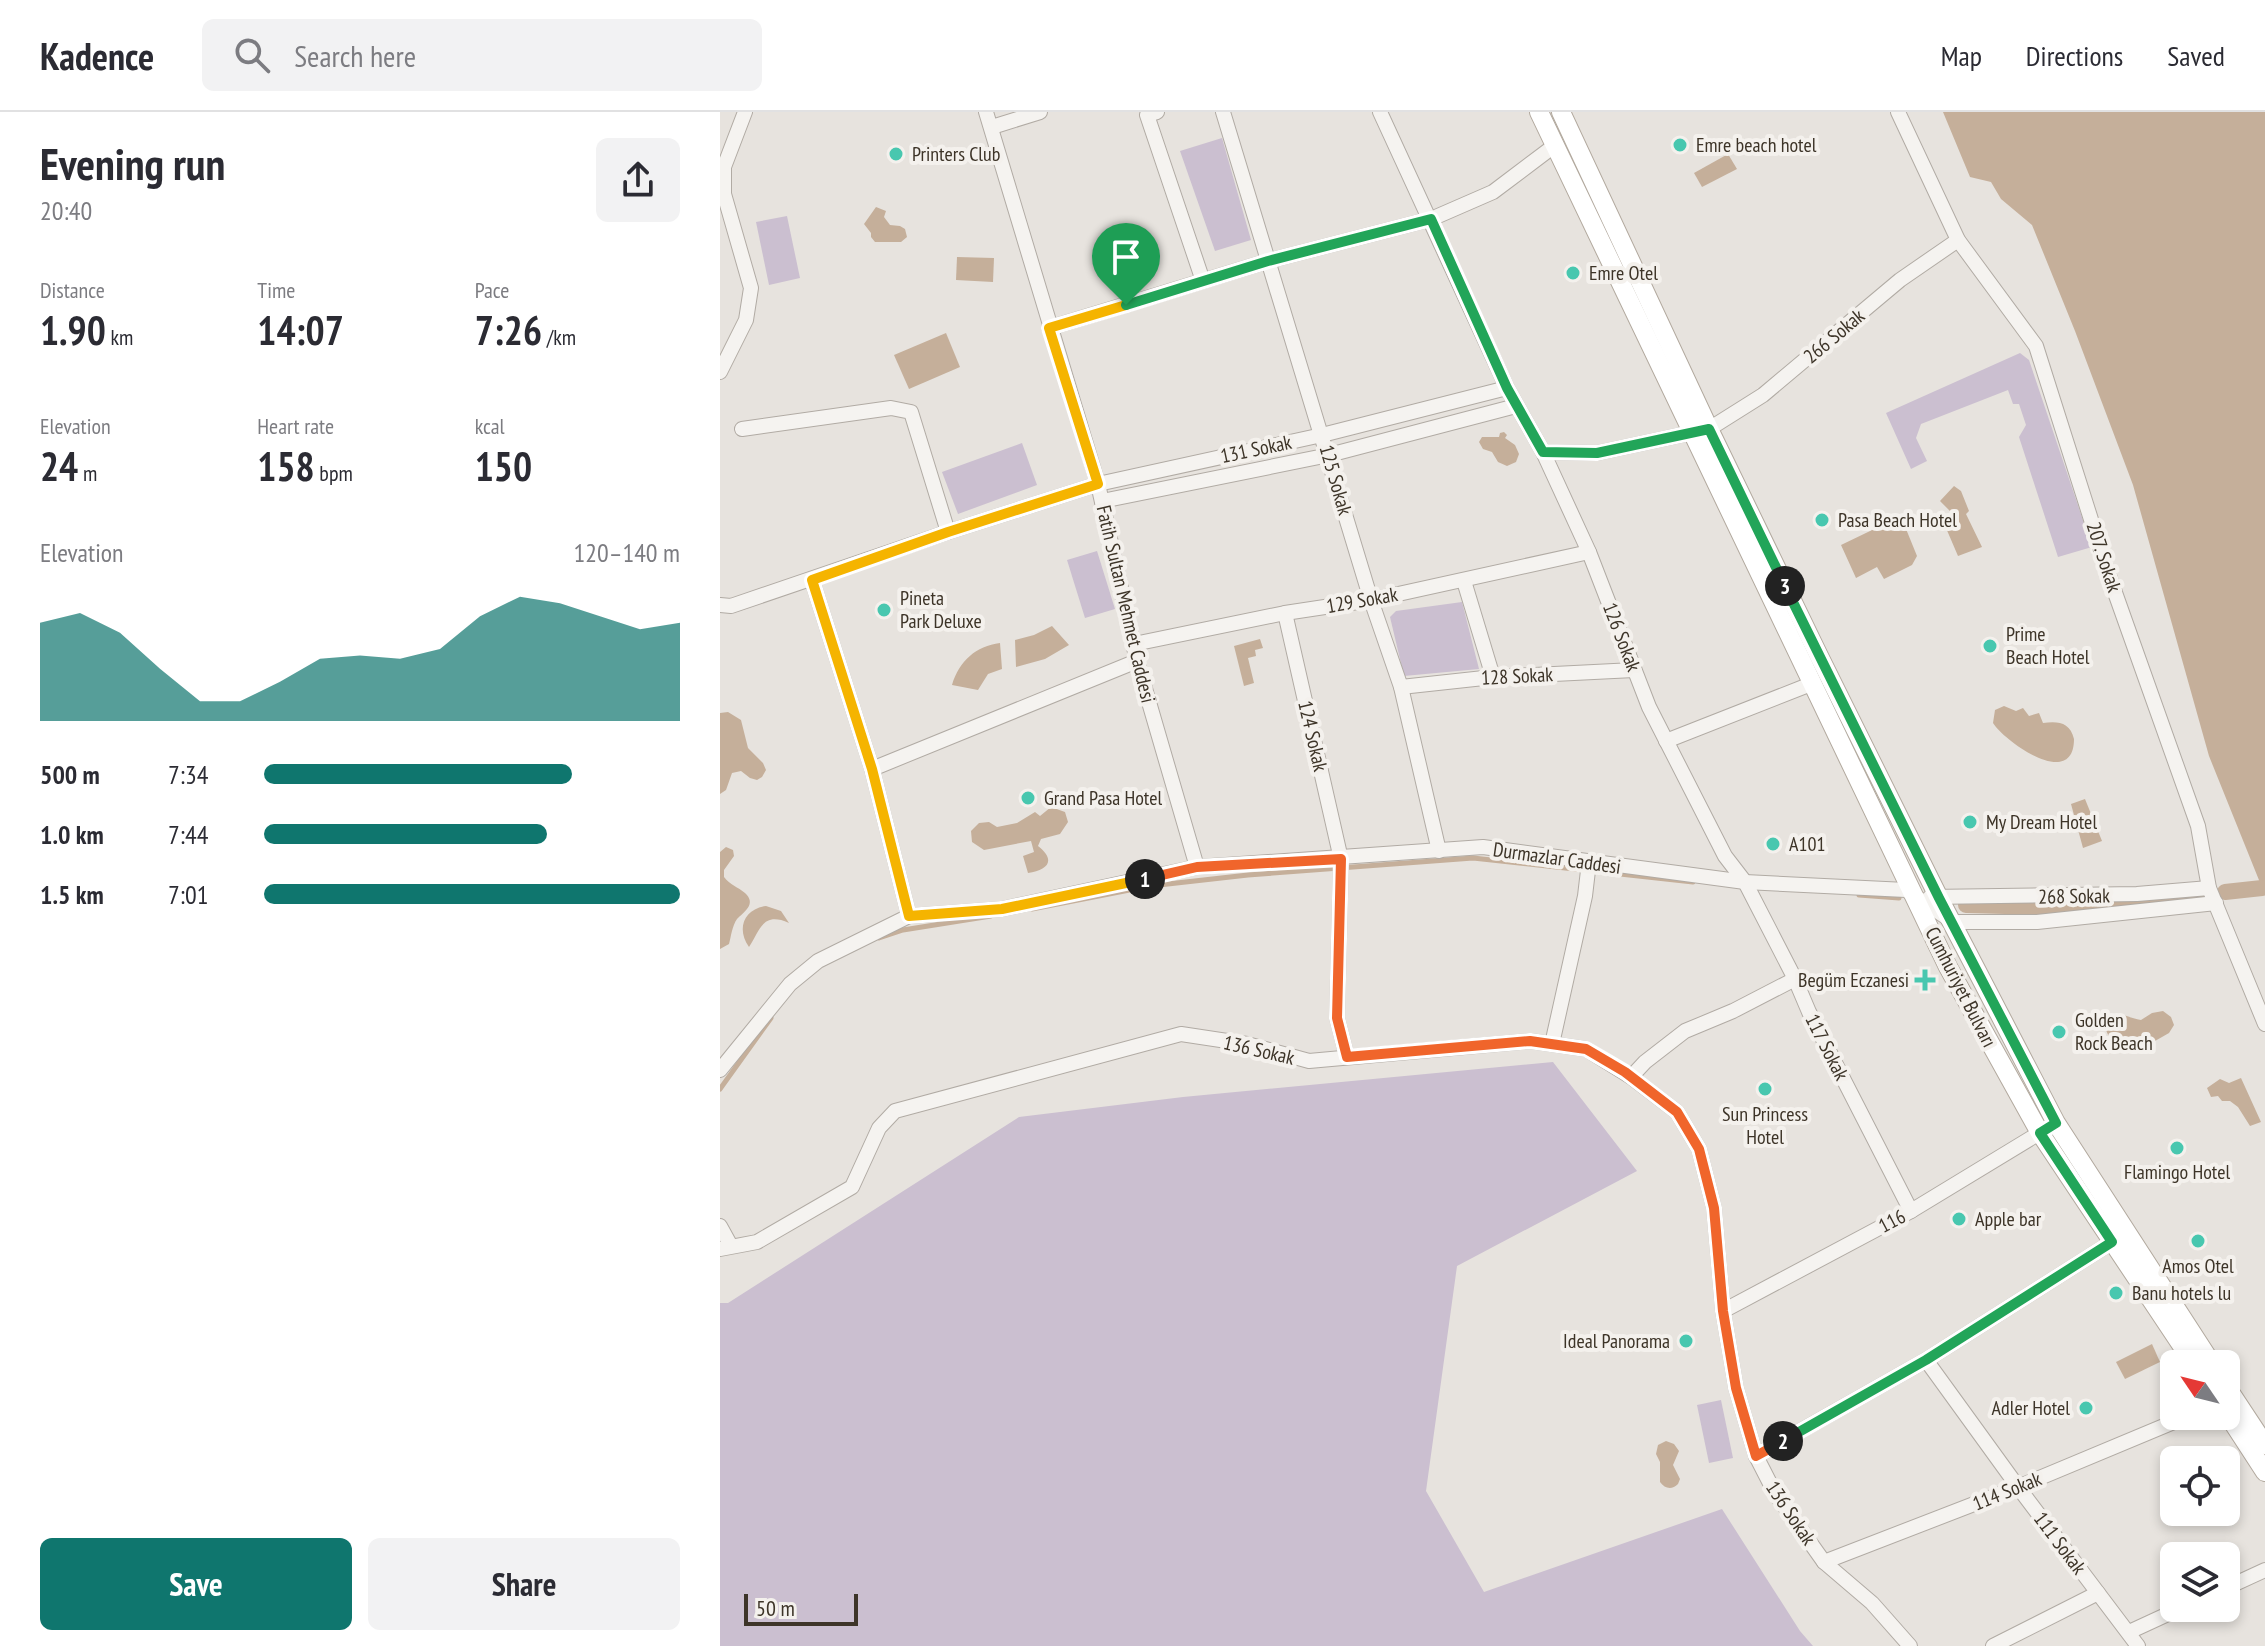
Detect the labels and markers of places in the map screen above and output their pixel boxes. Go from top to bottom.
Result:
place label: Emre beach hotel [1696,132,1817,158]
marker: Emre beach hotel [1671,136,1689,154]
place label: Printers Club [912,141,1000,167]
marker: Printers Club [887,145,905,163]
pin [1092,223,1160,305]
place label: Emre Otel [1589,260,1658,286]
marker: Emre Otel [1564,264,1582,282]
place label: Pasa Beach Hotel [1838,507,1957,533]
marker: Pasa Beach Hotel [1813,511,1831,529]
pin: 3 [1765,566,1805,606]
place label: Pineta Park Deluxe [900,585,982,634]
marker: Pineta Park Deluxe [875,601,893,619]
place label: Prime Beach Hotel [2006,621,2090,670]
marker: Prime Beach Hotel [1981,637,1999,655]
place label: Grand Pasa Hotel [1044,785,1162,811]
marker: Grand Pasa Hotel [1019,789,1037,807]
place label: My Dream Hotel [1986,809,2097,835]
marker: My Dream Hotel [1961,813,1979,831]
place label: A101 [1789,831,1825,857]
marker: A101 [1764,835,1782,853]
pin: 1 [1125,859,1165,899]
place label: Begüm Eczanesi [1798,967,1909,993]
marker: Begüm Eczanesi [1916,971,1934,989]
place label: Golden Rock Beach [2075,1007,2153,1056]
marker: Golden Rock Beach [2050,1023,2068,1041]
marker: Sun Princess Hotel [1756,1080,1774,1098]
place label: Sun Princess Hotel [1722,1101,1808,1150]
marker: Flamingo Hotel [2168,1139,2186,1157]
place label: Flamingo Hotel [2124,1159,2230,1185]
place label: Apple bar [1975,1206,2042,1232]
marker: Apple bar [1950,1210,1968,1228]
marker: Amos Otel [2189,1232,2207,1250]
place label: Amos Otel [2162,1253,2234,1279]
place label: Banu hotels lu [2132,1280,2231,1306]
marker: Banu hotels lu [2107,1284,2125,1302]
place label: Ideal Panorama [1563,1328,1670,1354]
marker: Ideal Panorama [1677,1332,1695,1350]
place label: Adler Hotel [1992,1395,2070,1421]
marker: Adler Hotel [2077,1399,2095,1417]
pin: 2 [1763,1421,1803,1461]

